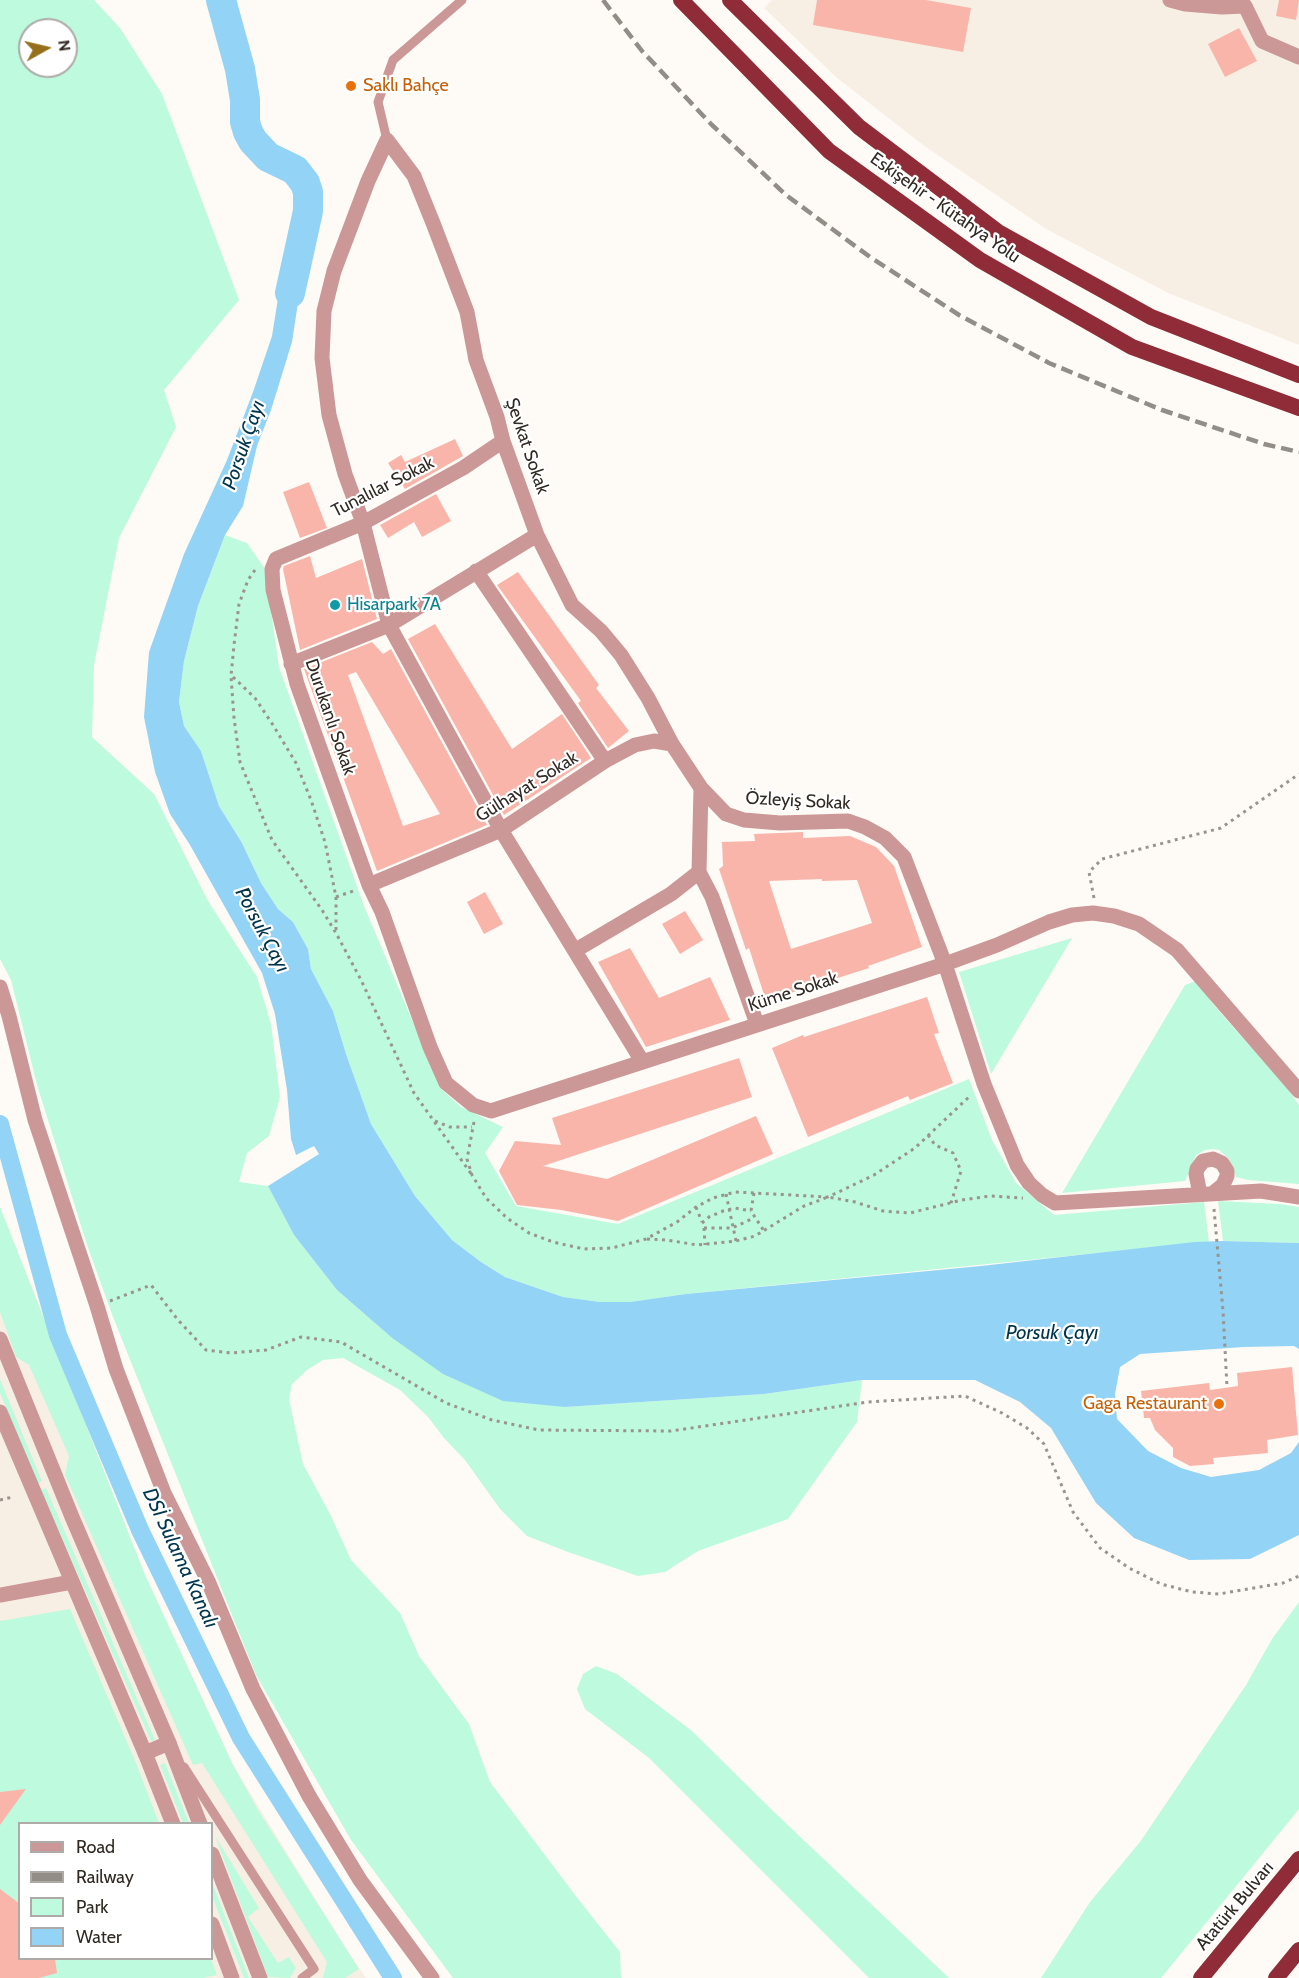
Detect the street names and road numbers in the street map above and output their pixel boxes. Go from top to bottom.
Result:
street label: Eskişehir - Kütahya Yolu [866,148,1024,268]
street label: Şevkat Sokak [500,395,554,497]
street label: Tunalılar Sokak [328,452,438,522]
street label: Durukanlı Sokak [300,656,360,778]
street label: Gülhayat Sokak [472,747,582,827]
street label: Özleyiş Sokak [745,787,851,815]
street label: Küme Sokak [745,967,841,1017]
street label: Atatürk Bulvarı [1192,1857,1278,1955]

